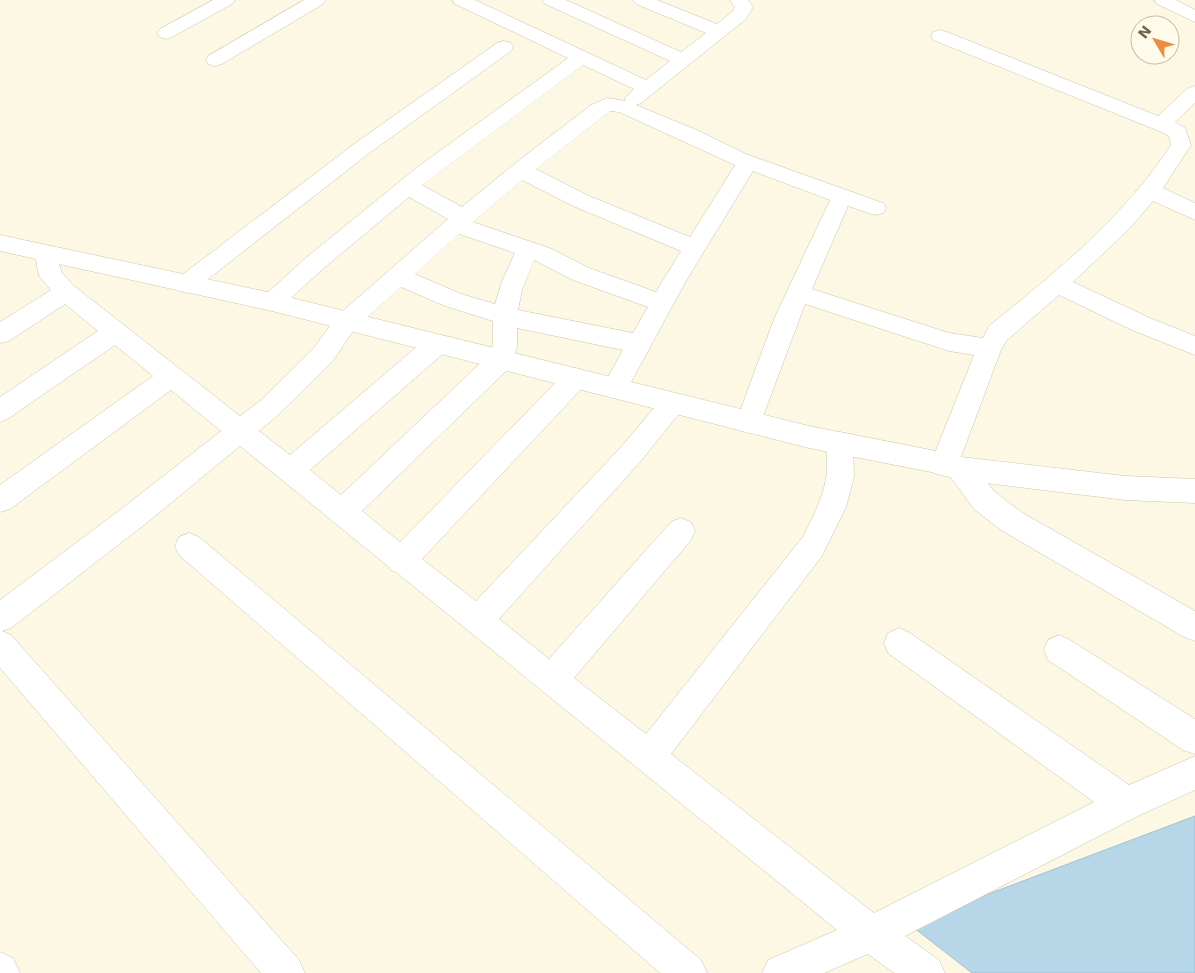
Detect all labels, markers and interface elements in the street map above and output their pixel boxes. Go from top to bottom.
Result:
north arrow [1130,15,1180,65]
text: N [1135,22,1155,42]

